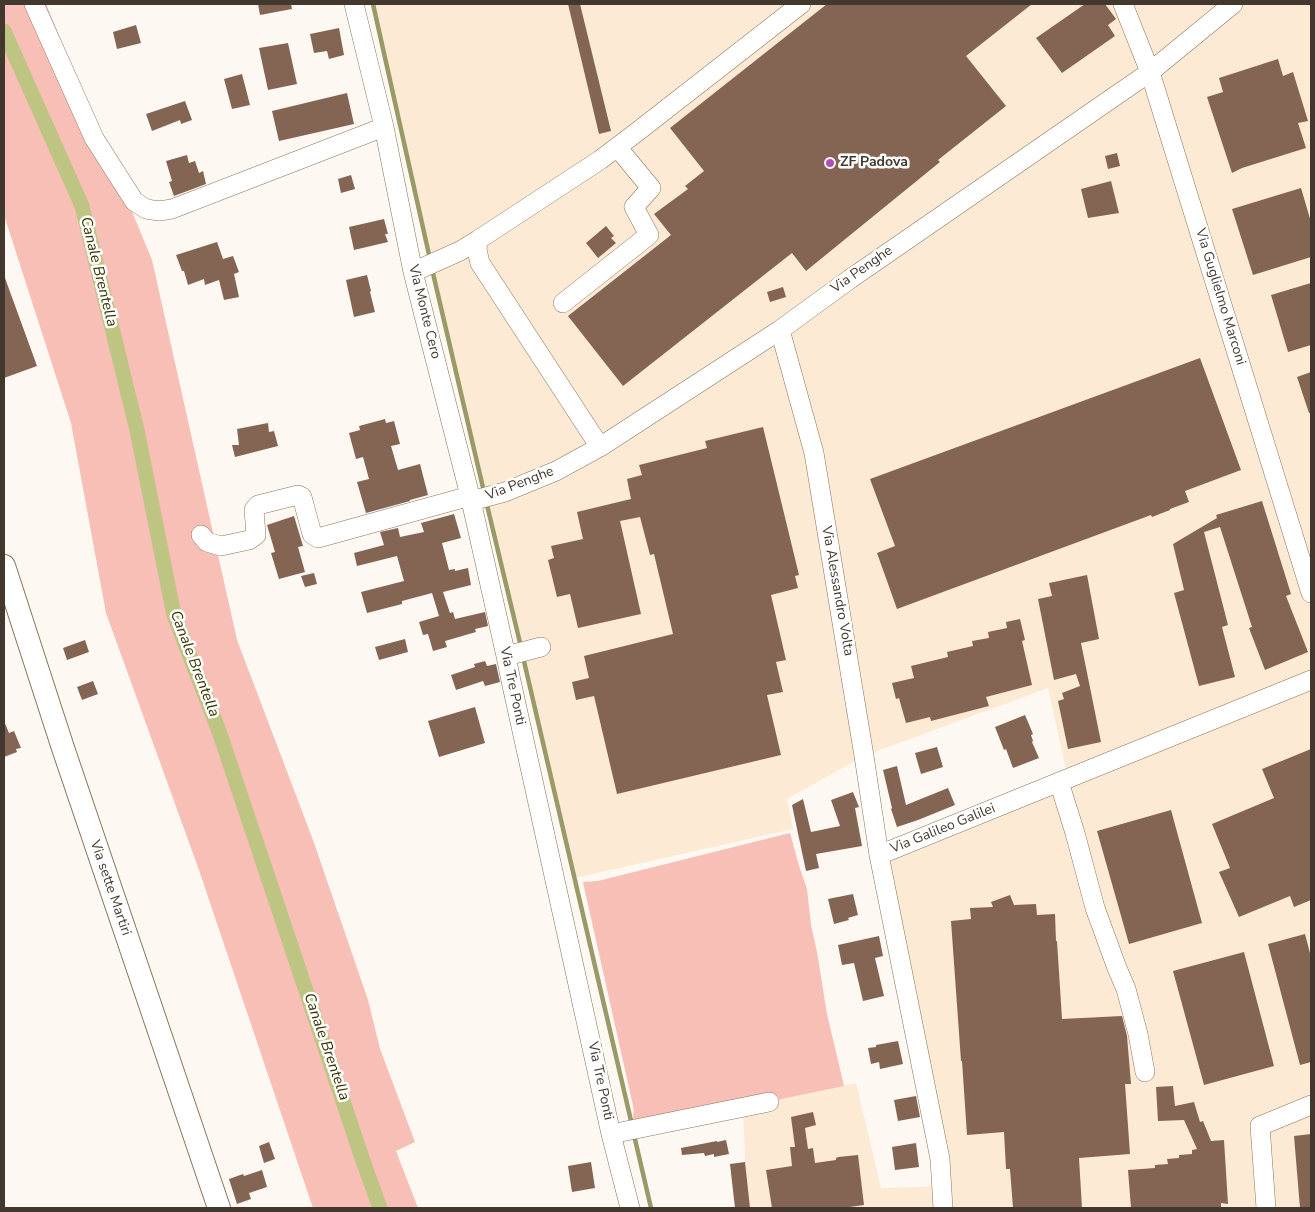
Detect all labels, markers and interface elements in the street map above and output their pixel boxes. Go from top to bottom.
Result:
place label: ZF Padova [840,155,908,171]
marker: ZF Padova [824,157,836,169]
water label: Canale Brentella [76,215,120,329]
street label: Via Guglielmo Marconi [1191,227,1249,367]
street label: Via Penghe [828,243,896,297]
street label: Via Monte Cero [404,263,444,361]
street label: Via Penghe [484,463,556,505]
street label: Via Alessandro Volta [817,525,857,657]
water label: Canale Brentella [165,608,223,720]
street label: Via Tre Ponti [496,645,528,727]
street label: Via Galileo Galilei [888,800,998,858]
street label: Via sette Martiri [86,838,134,938]
water label: Canale Brentella [299,991,353,1103]
street label: Via Tre Ponti [584,1040,616,1122]

